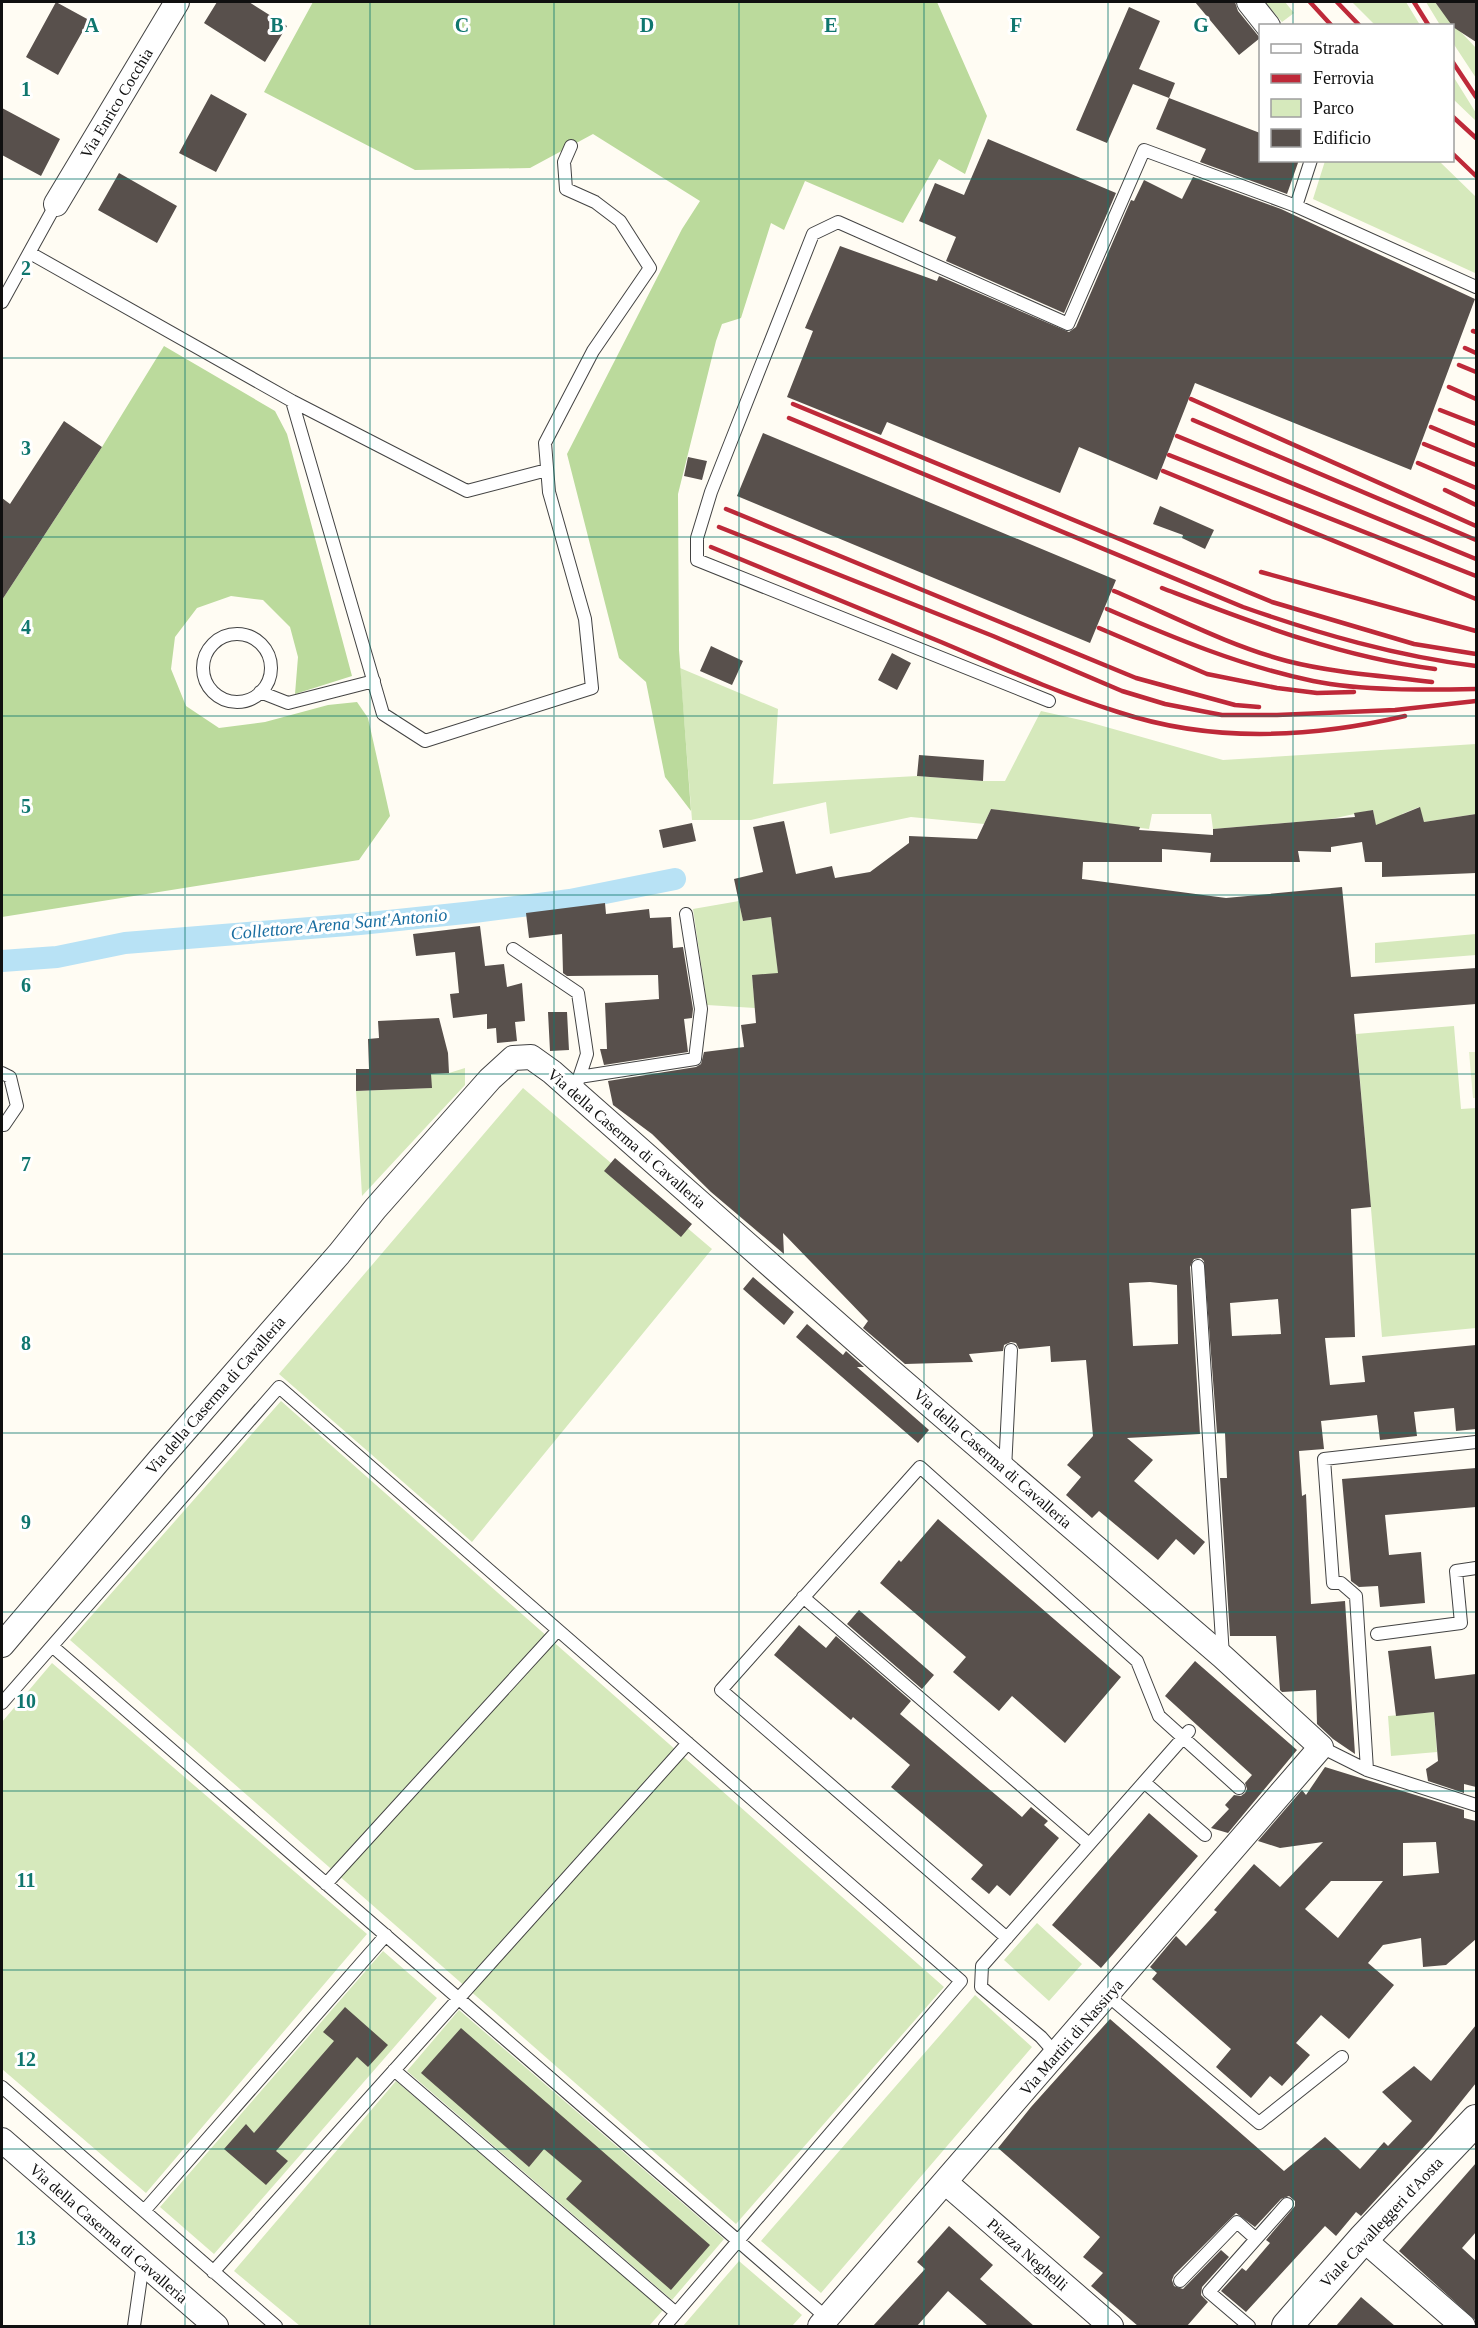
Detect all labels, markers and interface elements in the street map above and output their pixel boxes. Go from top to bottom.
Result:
text: A [85,14,100,36]
text: B [270,14,284,36]
text: C [455,14,469,36]
text: D [640,14,654,36]
text: E [824,14,838,36]
text: F [1010,14,1022,36]
text: G [1193,14,1209,36]
legend [1259,24,1454,162]
text: Strada [1313,38,1359,58]
street label: Via Enrico Cocchia [77,45,156,161]
text: Ferrovia [1313,68,1374,88]
text: 1 [21,78,31,100]
text: Parco [1313,98,1354,118]
text: Edificio [1313,128,1371,148]
text: 2 [21,257,31,279]
text: 3 [21,437,31,459]
text: 4 [21,616,31,638]
text: 5 [21,795,31,817]
water label: Collettore Arena Sant'Antonio [230,905,448,943]
text: 6 [21,974,31,996]
street label: Via della Caserma di Cavalleria [544,1065,709,1212]
text: 7 [21,1153,31,1175]
street label: Via della Caserma di Cavalleria [142,1313,289,1478]
text: 8 [21,1332,31,1354]
street label: Via della Caserma di Cavalleria [910,1385,1075,1532]
text: 9 [21,1511,31,1533]
text: 10 [16,1690,36,1712]
text: 11 [17,1869,35,1891]
street label: Via Martiri di Nassirya [1016,1976,1127,2099]
text: 12 [16,2048,36,2070]
street label: Viale Cavalleggeri d'Aosta [1317,2154,1447,2292]
street label: Via della Caserma di Cavalleria [26,2160,191,2307]
street label: Piazza Neghelli [983,2215,1072,2295]
text: 13 [16,2227,36,2249]

